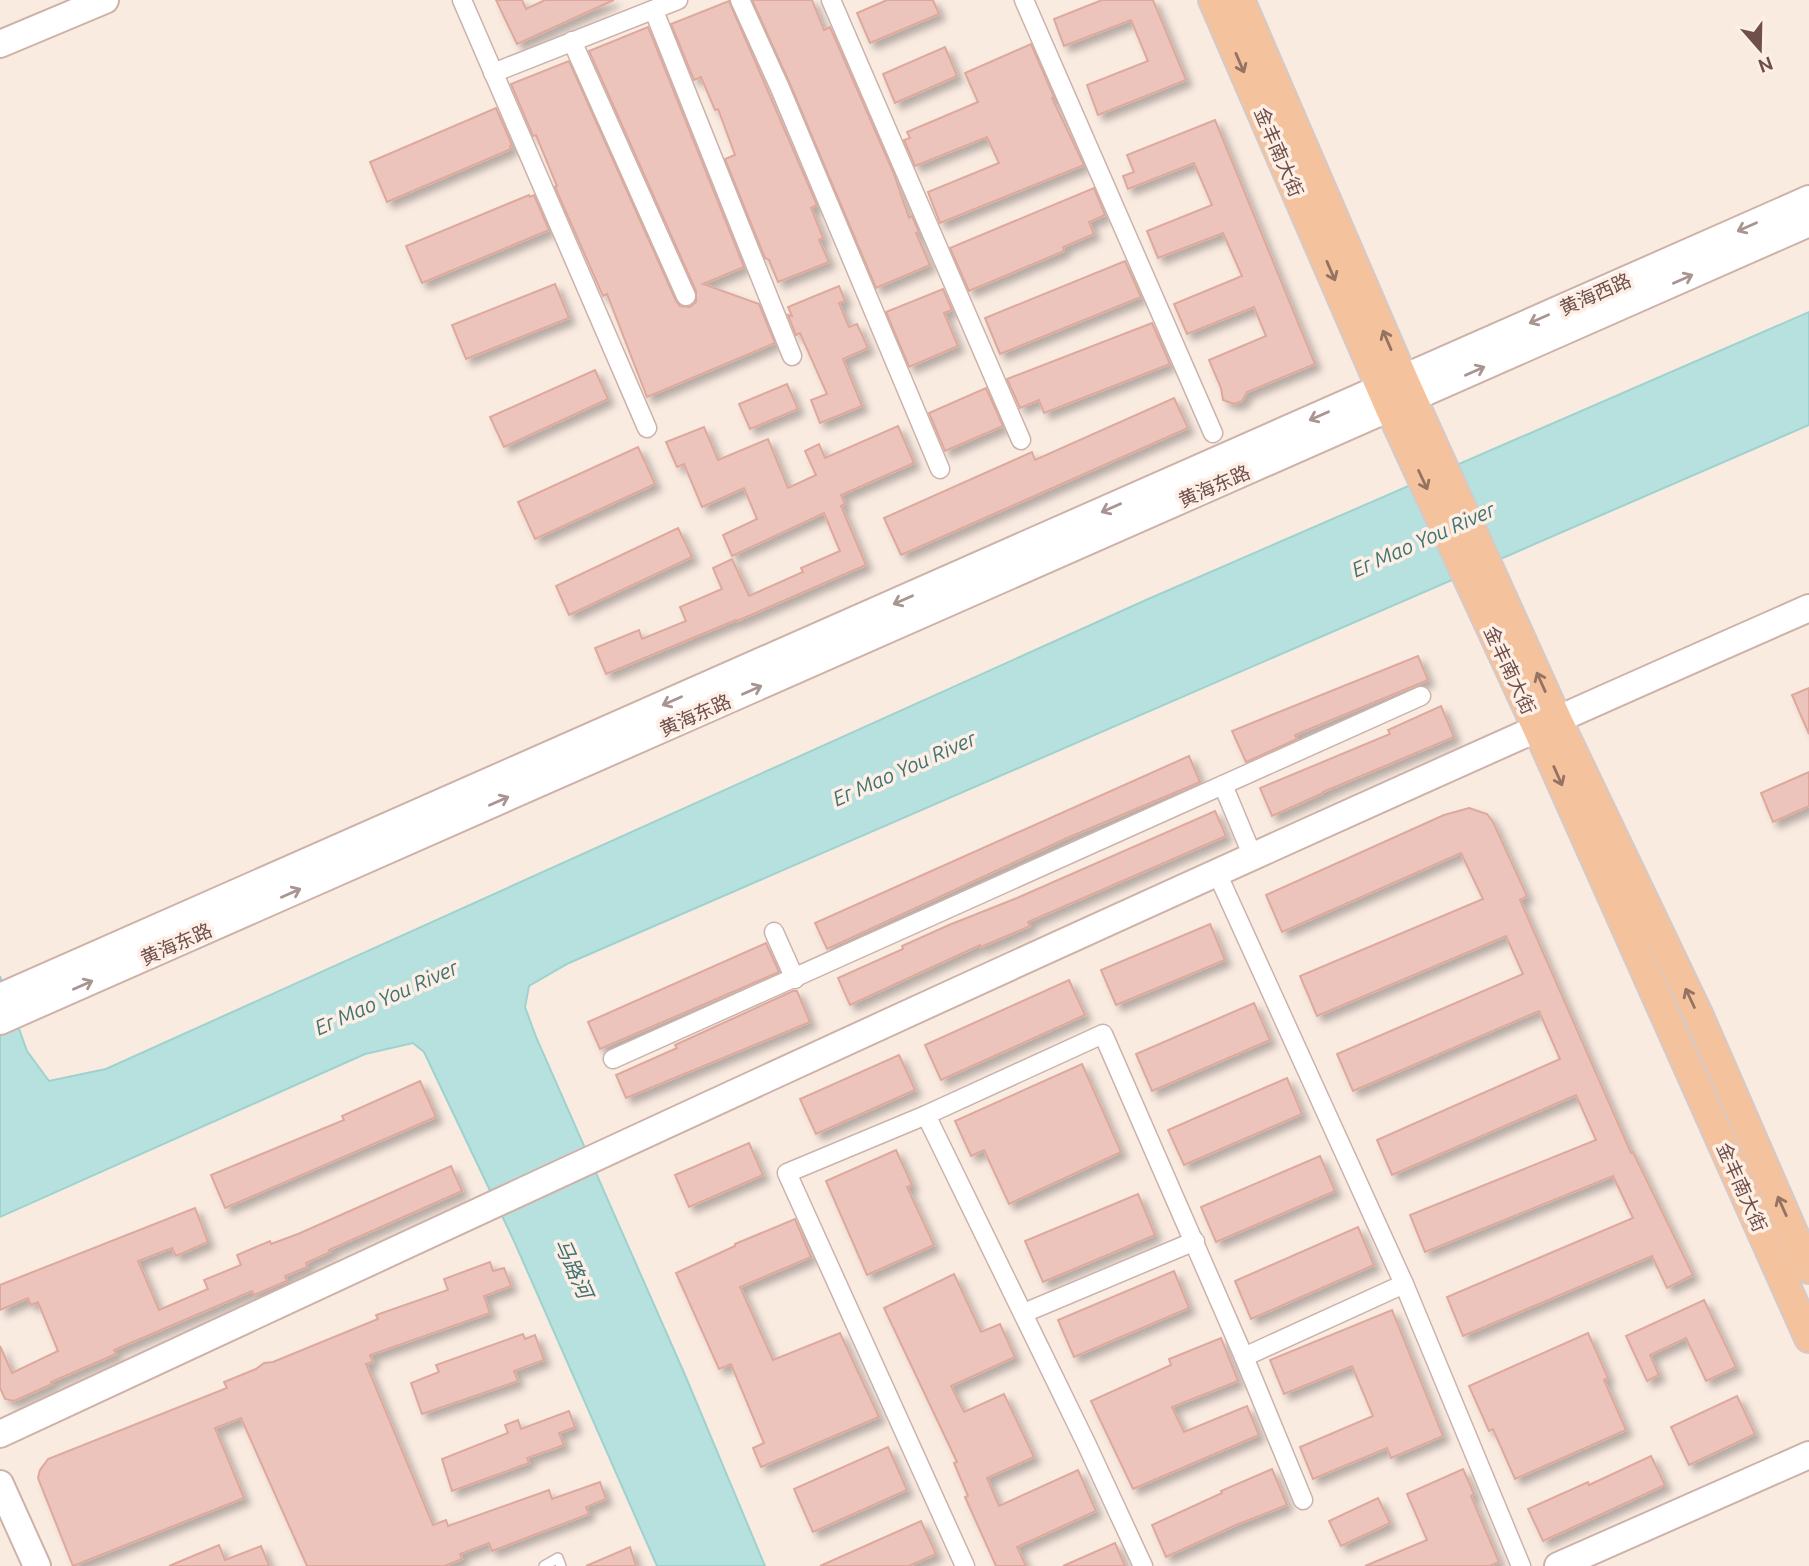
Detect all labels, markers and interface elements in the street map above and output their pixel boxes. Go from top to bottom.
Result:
north arrow [1725,14,1795,84]
one-way arrow [1235,51,1248,73]
text: N [1755,52,1776,78]
street label: 金丰南大街 [1250,104,1308,200]
one-way arrow [1736,221,1758,234]
one-way arrow [1325,260,1338,282]
street label: 黄海西路 [1556,268,1634,320]
one-way arrow [1672,272,1693,285]
one-way arrow [1528,313,1550,326]
one-way arrow [1380,330,1393,351]
one-way arrow [1464,364,1485,377]
one-way arrow [1309,410,1330,423]
street label: 黄海东路 [1175,460,1253,512]
one-way arrow [1417,469,1430,490]
water label: Er Mao You River [1348,496,1499,581]
one-way arrow [1101,502,1122,515]
one-way arrow [892,594,914,607]
street label: 金丰南大街 [1480,622,1540,718]
one-way arrow [1534,671,1547,693]
one-way arrow [741,683,762,696]
street label: 黄海东路 [656,689,734,741]
one-way arrow [662,695,683,708]
water label: Er Mao You River [829,725,980,810]
one-way arrow [1552,764,1565,786]
one-way arrow [488,794,509,807]
one-way arrow [280,886,301,899]
street label: 黄海东路 [137,918,215,970]
water label: Er Mao You River [311,954,462,1039]
one-way arrow [72,978,93,991]
one-way arrow [1683,988,1697,1009]
street label: 金丰南大街 [1713,1139,1771,1235]
one-way arrow [1775,1196,1788,1218]
water label: 马路河 [550,1234,599,1305]

